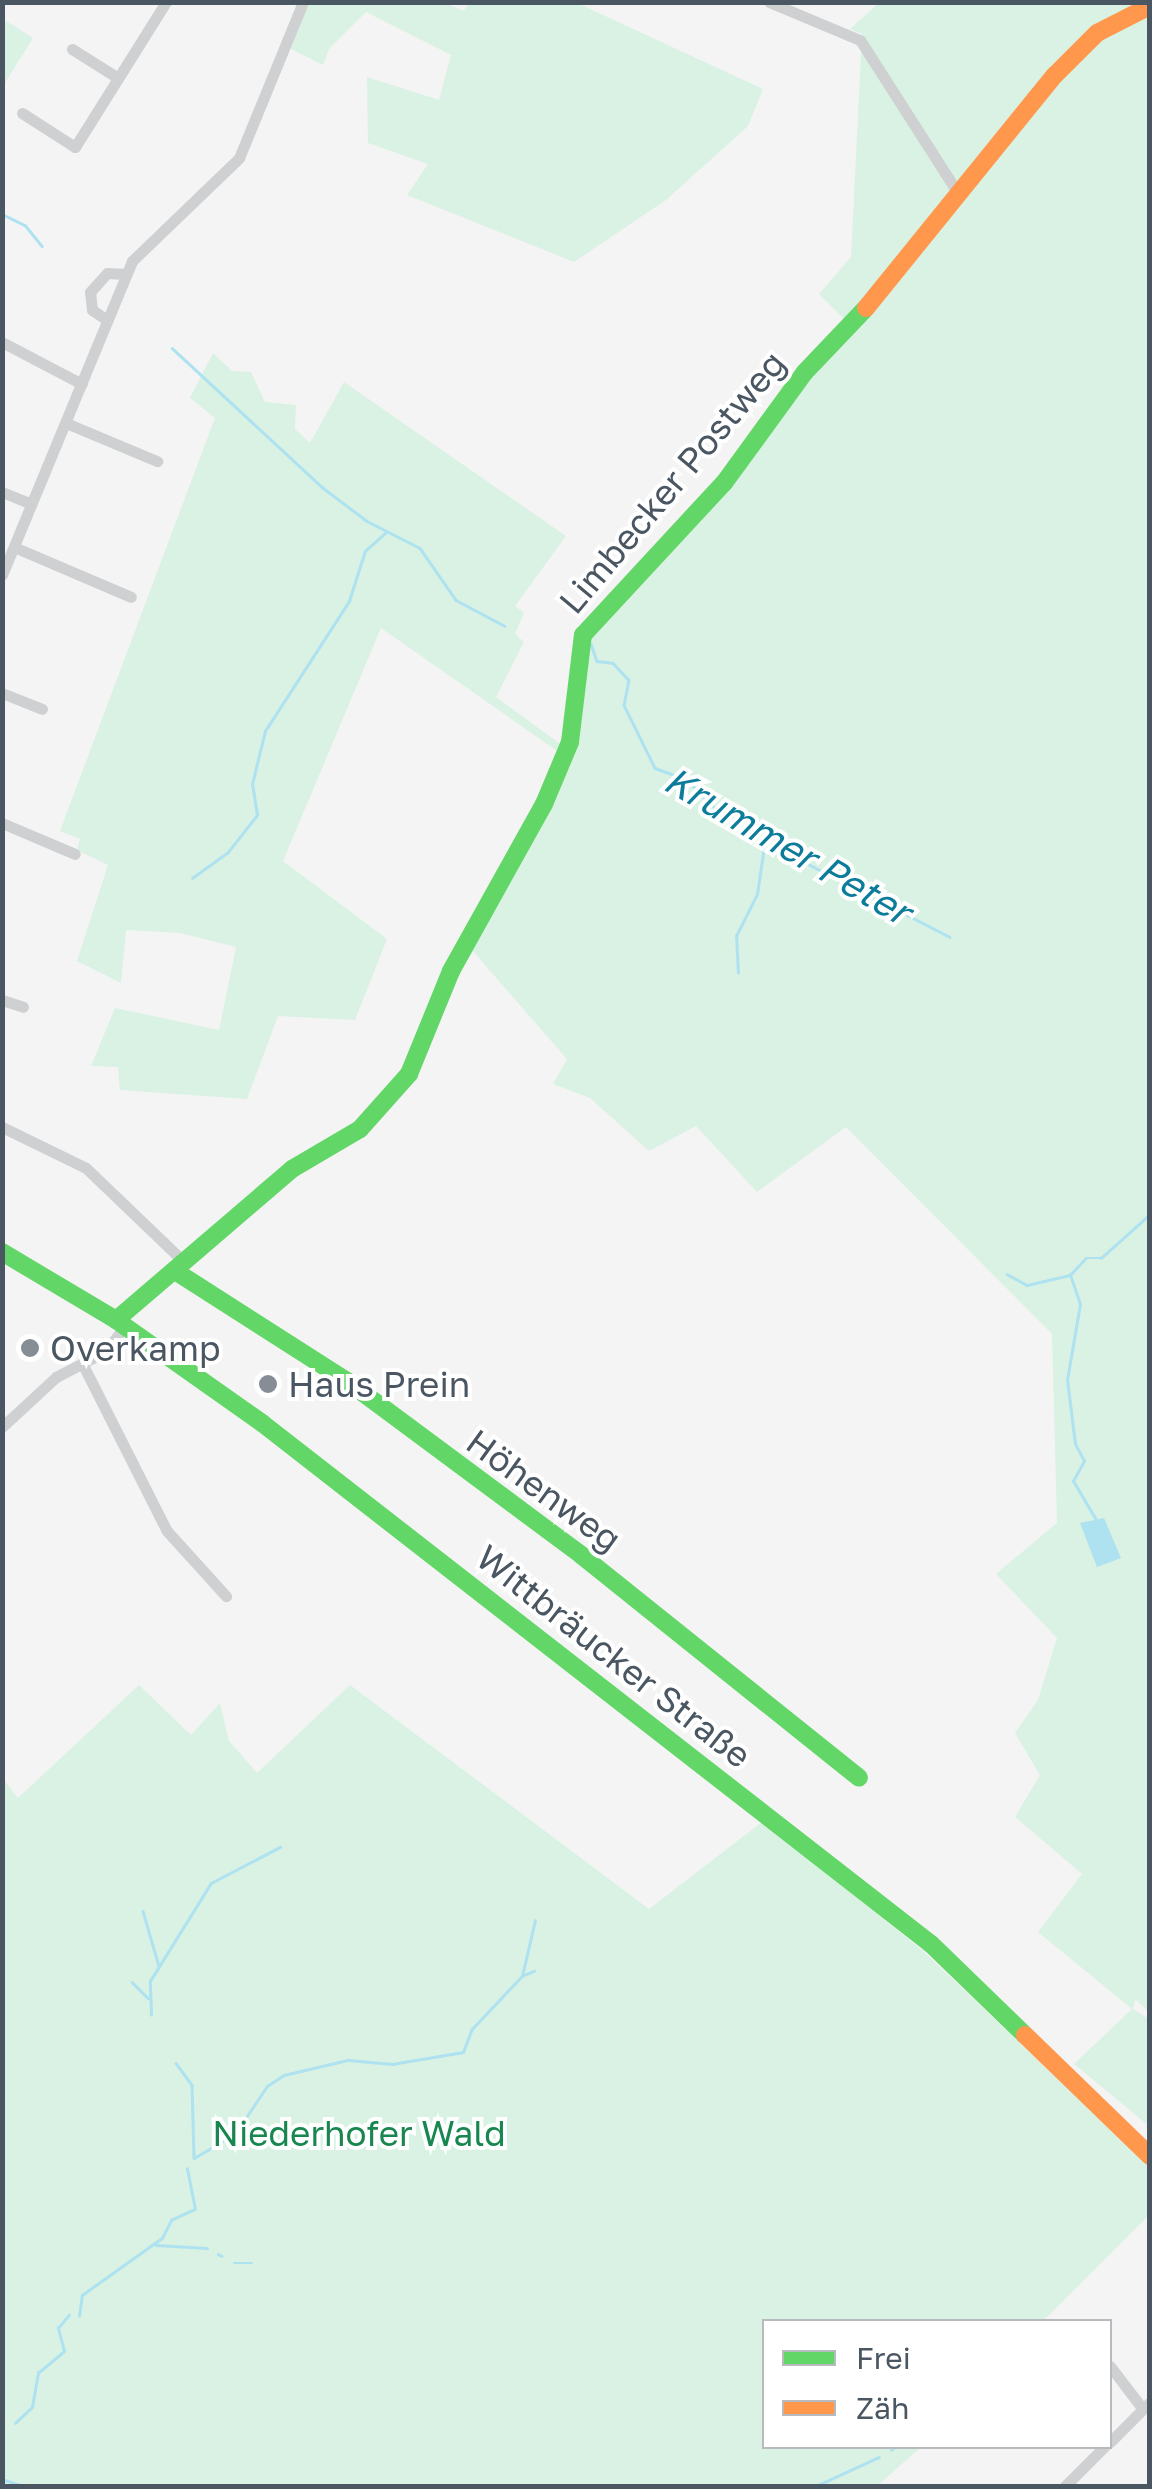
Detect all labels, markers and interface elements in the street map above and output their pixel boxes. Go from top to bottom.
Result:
street label: Limbecker Postweg [550,342,794,622]
water label: Krummer Peter [657,756,919,934]
place label: Overkamp [50,1327,220,1369]
marker: Overkamp [19,1337,41,1359]
place label: Haus Prein [288,1363,470,1405]
marker: Haus Prein [257,1373,279,1395]
street label: Höhenweg [459,1420,629,1560]
street label: Wittbräucker Straße [468,1536,760,1776]
park label: Niederhofer Wald [212,2112,506,2154]
legend [762,2319,1112,2449]
text: Frei [856,2340,911,2376]
text: Zäh [856,2390,909,2426]

